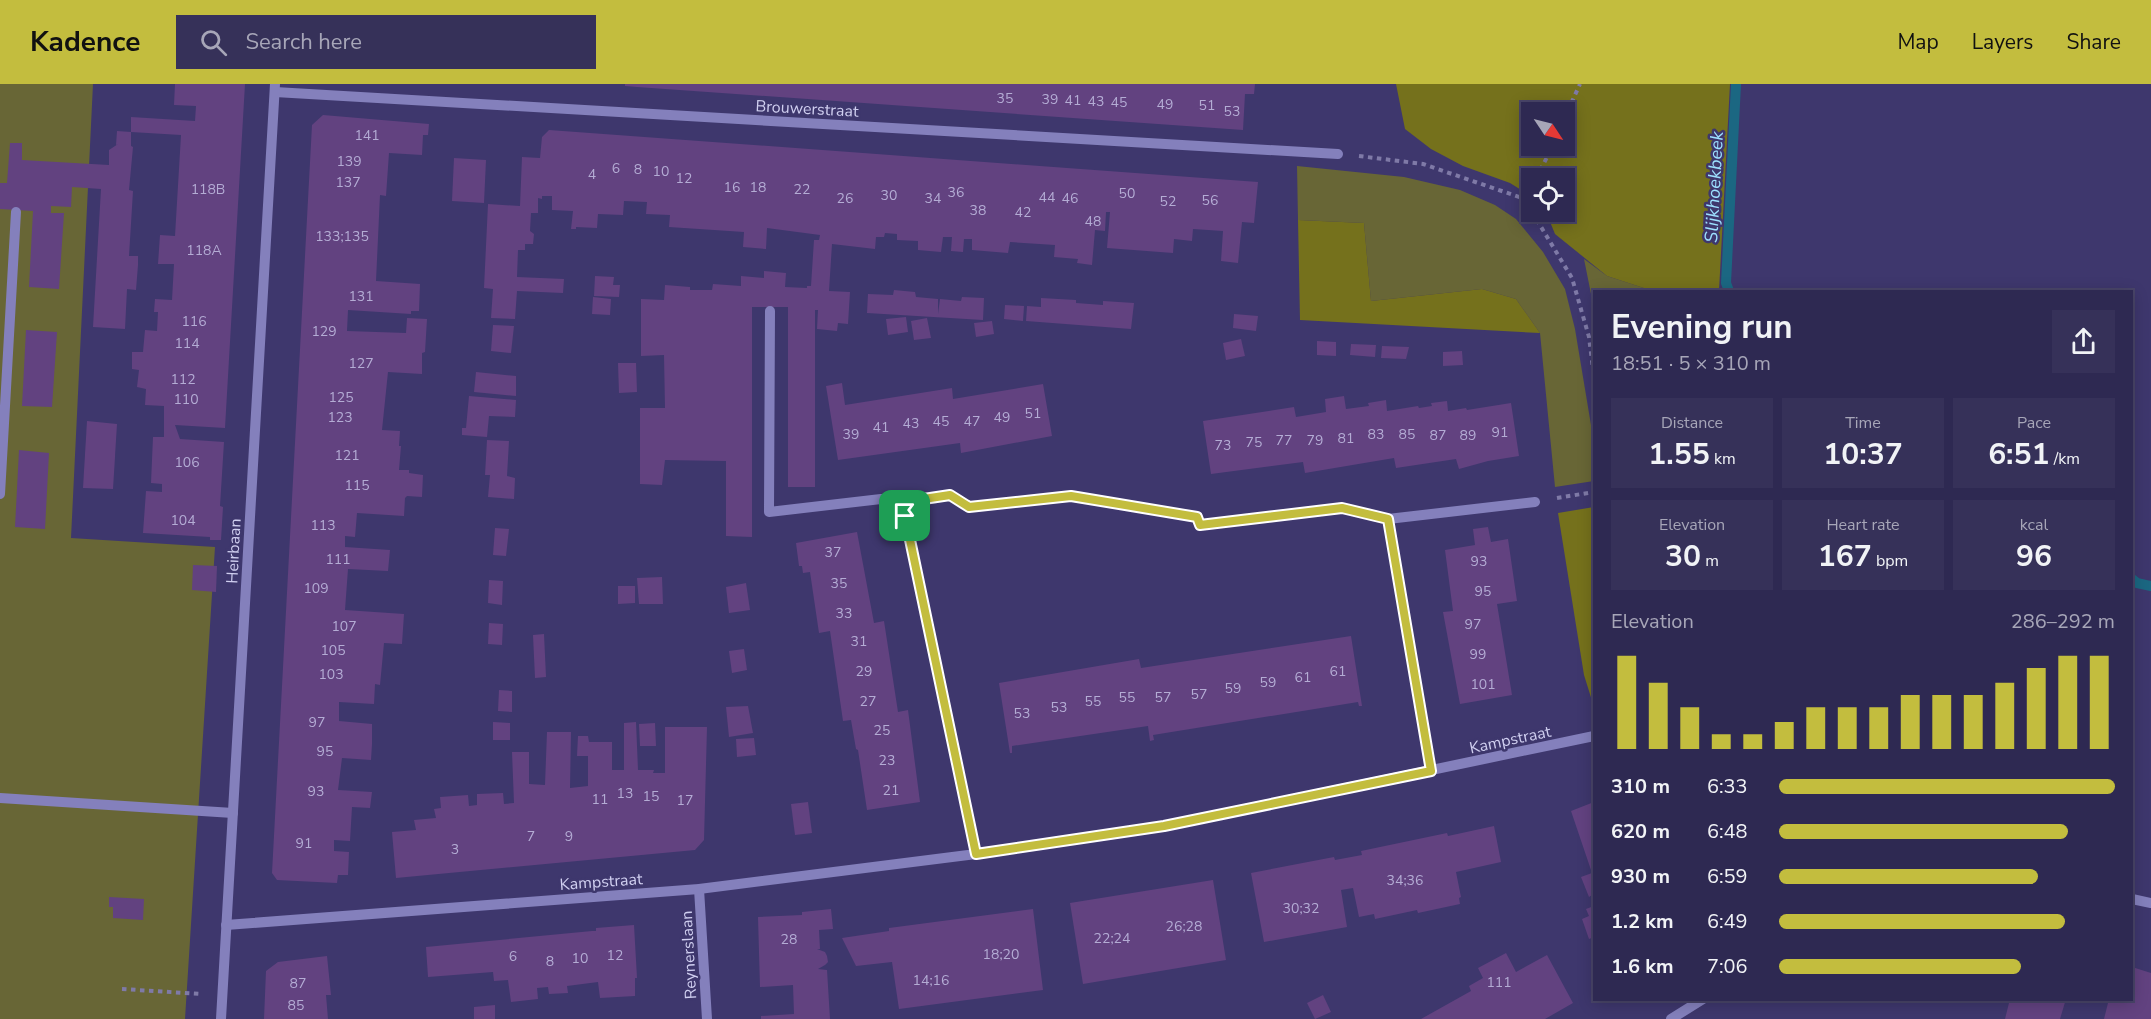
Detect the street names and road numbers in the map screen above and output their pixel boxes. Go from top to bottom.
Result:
street label: Brouwerstraat [755,95,859,123]
street label: Heirbaan [221,518,247,584]
street label: Kampstraat [1467,721,1553,759]
street label: Kampstraat [559,868,644,896]
street label: Reynerslaan [676,910,702,1000]

